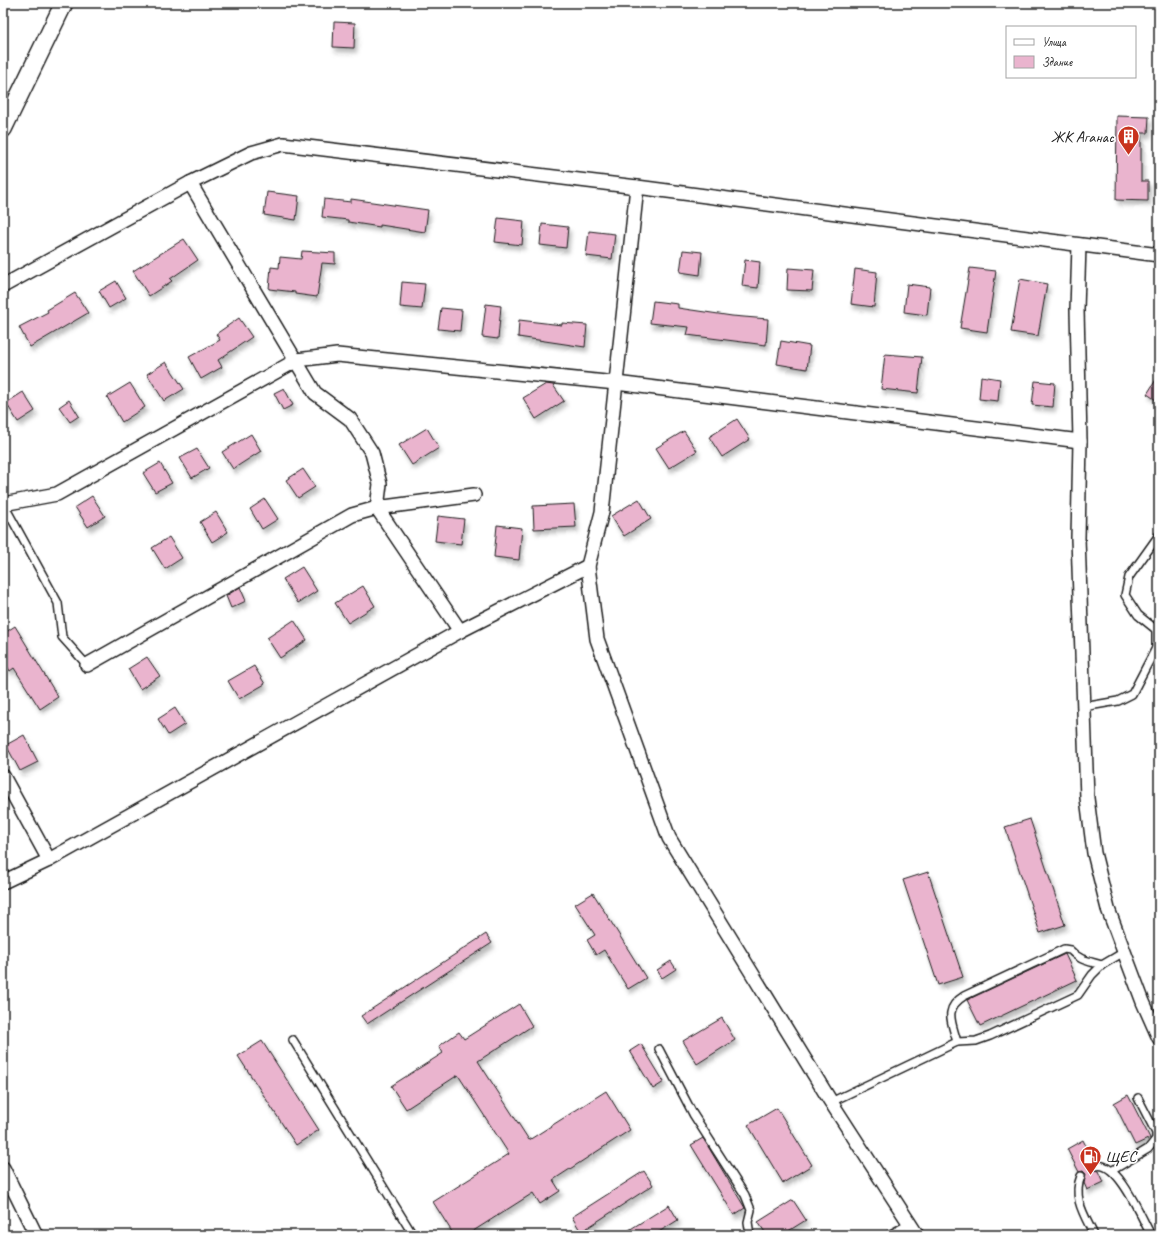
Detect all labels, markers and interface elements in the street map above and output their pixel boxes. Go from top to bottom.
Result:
legend [1006,26,1136,78]
text: Улица [1042,34,1067,50]
text: Здание [1042,54,1073,70]
building icon: ЖК Аганас [1116,124,1142,157]
place label: ЖК Аганас [1051,127,1115,147]
fuel station icon: ЩЕС [1077,1144,1103,1177]
place label: ЩЕС [1106,1147,1138,1167]

